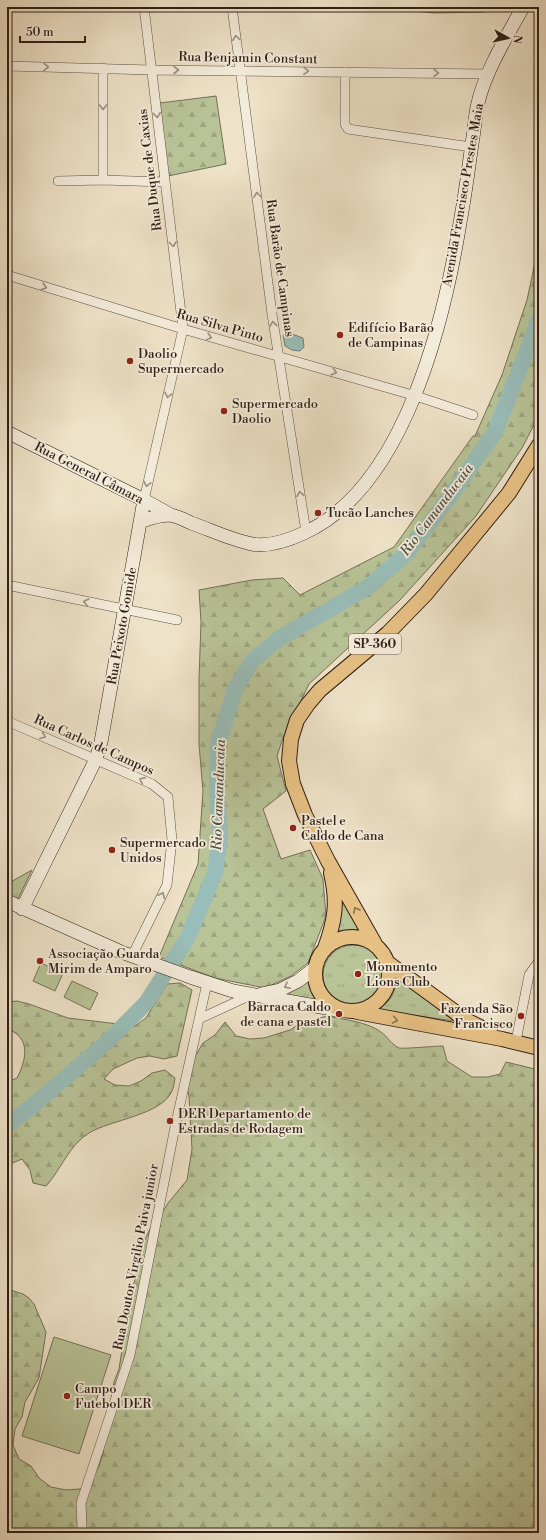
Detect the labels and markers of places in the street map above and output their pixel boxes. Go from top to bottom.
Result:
place label: Edifício Barão de Campinas [348,320,434,351]
marker: Edifício Barão de Campinas [335,330,345,340]
place label: Daolio Supermercado [138,346,224,377]
marker: Daolio Supermercado [125,356,135,366]
place label: Supermercado Daolio [232,396,318,427]
marker: Supermercado Daolio [219,406,229,416]
place label: Tucão Lanches [326,505,414,521]
marker: Tucão Lanches [313,508,323,518]
place label: Pastel e Caldo de Cana [301,813,385,844]
marker: Pastel e Caldo de Cana [288,823,298,833]
place label: Supermercado Unidos [120,835,206,866]
marker: Supermercado Unidos [107,845,117,855]
place label: Associação Guarda Mirim de Amparo [47,946,160,977]
marker: Associação Guarda Mirim de Amparo [35,956,45,966]
place label: Monumento Lions Club [366,959,437,990]
marker: Monumento Lions Club [353,969,363,979]
place label: Barraca Caldo de cana e pastel [240,999,331,1030]
place label: Fazenda São Francisco [440,1001,513,1032]
marker: Barraca Caldo de cana e pastel [334,1009,344,1019]
marker: Fazenda São Francisco [516,1011,526,1021]
place label: DER Departamento de Estradas de Rodagem [178,1106,311,1137]
marker: DER Departamento de Estradas de Rodagem [165,1116,175,1126]
place label: Campo Futebol DER [75,1381,152,1412]
marker: Campo Futebol DER [62,1391,72,1401]

